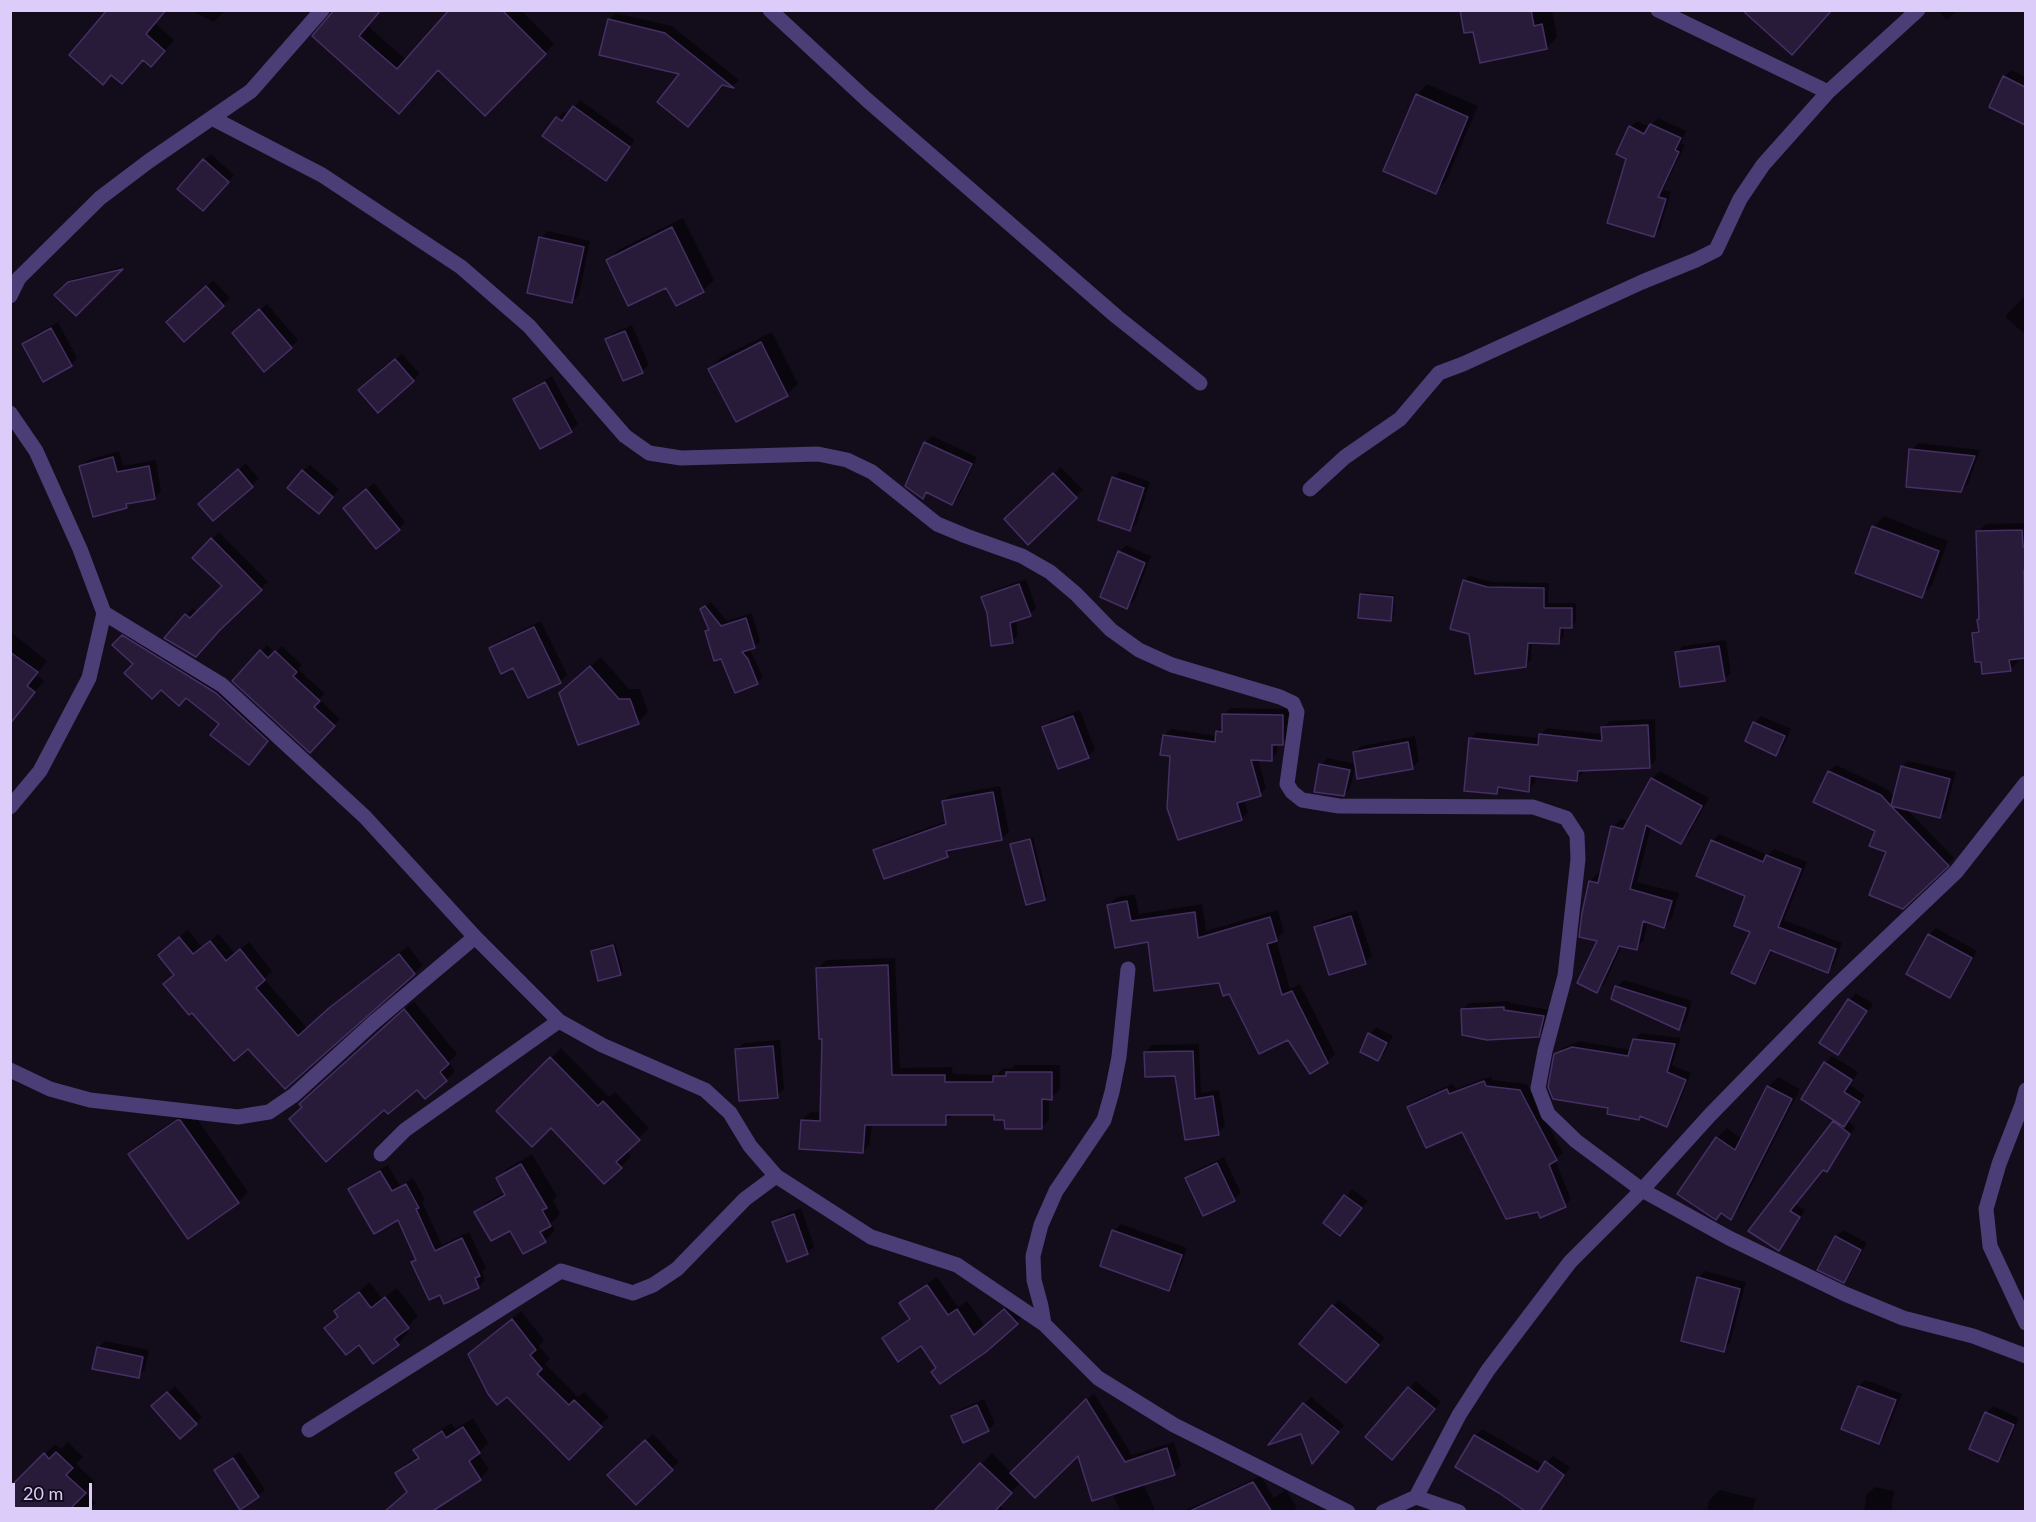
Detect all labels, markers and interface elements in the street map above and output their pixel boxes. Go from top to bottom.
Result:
scale bar [15,1471,94,1509]
text: 20 m [23,1482,63,1504]

